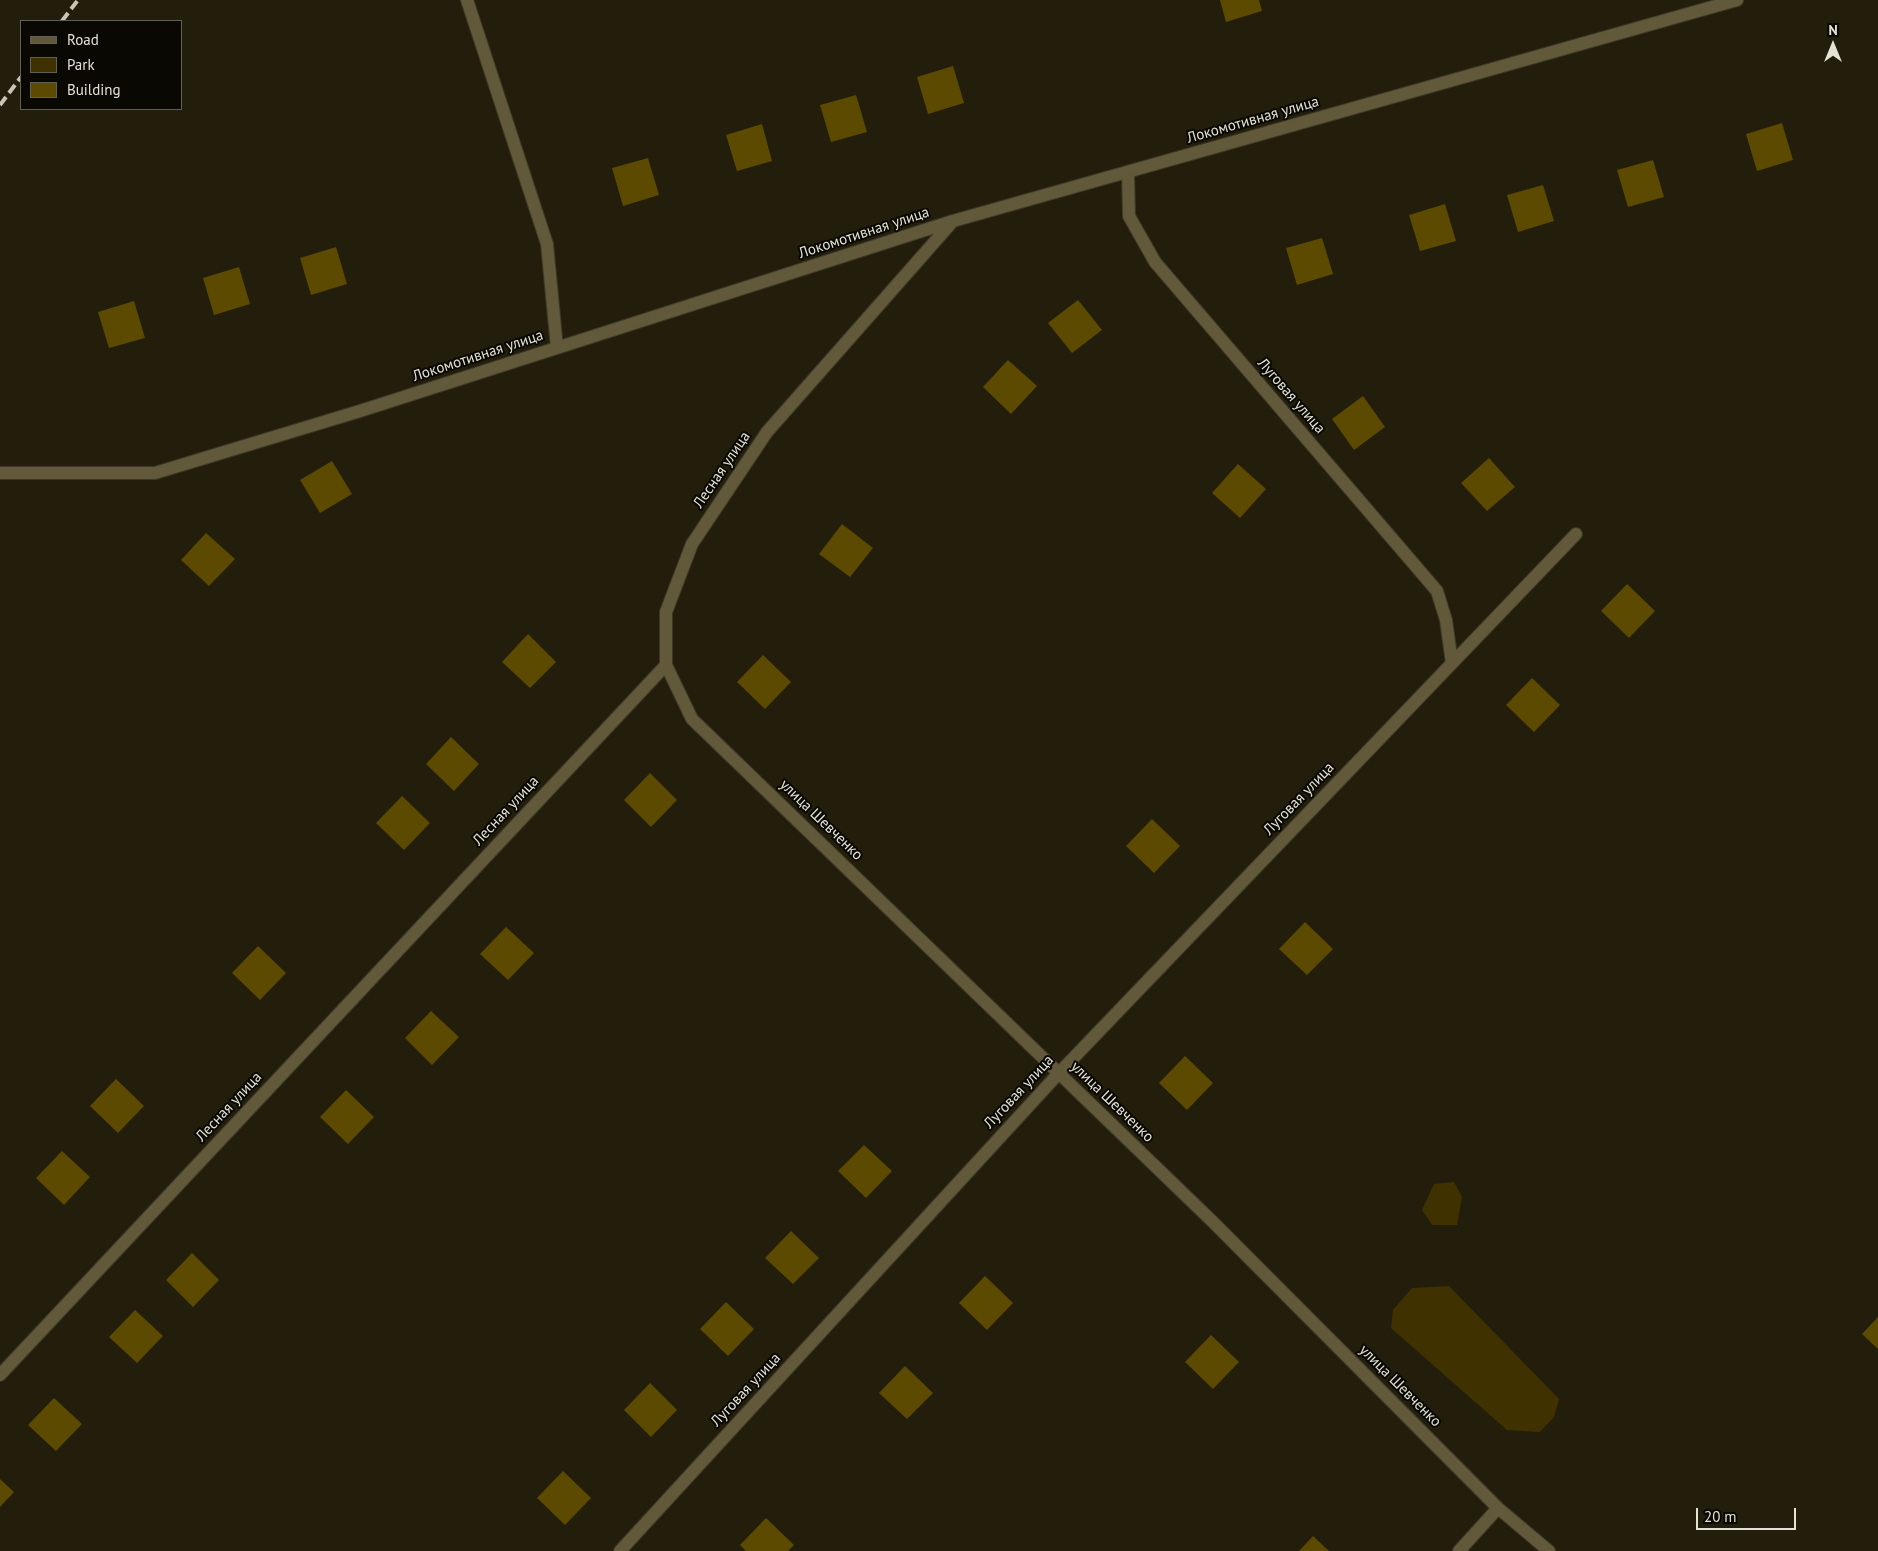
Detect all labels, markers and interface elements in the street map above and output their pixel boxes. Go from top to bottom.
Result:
legend [20,20,182,110]
north arrow [1808,20,1858,70]
text: N [1828,21,1838,39]
text: Road [67,30,99,49]
text: Park [67,55,95,74]
text: Building [67,80,121,99]
street label: Локомотивная улица [1185,93,1321,147]
street label: Локомотивная улица [796,203,932,263]
street label: Локомотивная улица [410,326,546,386]
street label: Луговая улица [1253,355,1329,437]
street label: Лесная улица [690,428,754,512]
street label: Луговая улица [1260,759,1338,839]
street label: Лесная улица [469,773,543,849]
street label: улица Шевченко [776,776,866,864]
street label: Луговая улица [980,1052,1058,1132]
street label: улица Шевченко [1067,1058,1157,1146]
street label: Лесная улица [192,1069,266,1145]
street label: улица Шевченко [1355,1341,1445,1431]
street label: Луговая улица [707,1350,785,1430]
scale bar [1698,1498,1798,1530]
text: 20 m [1704,1507,1737,1526]

